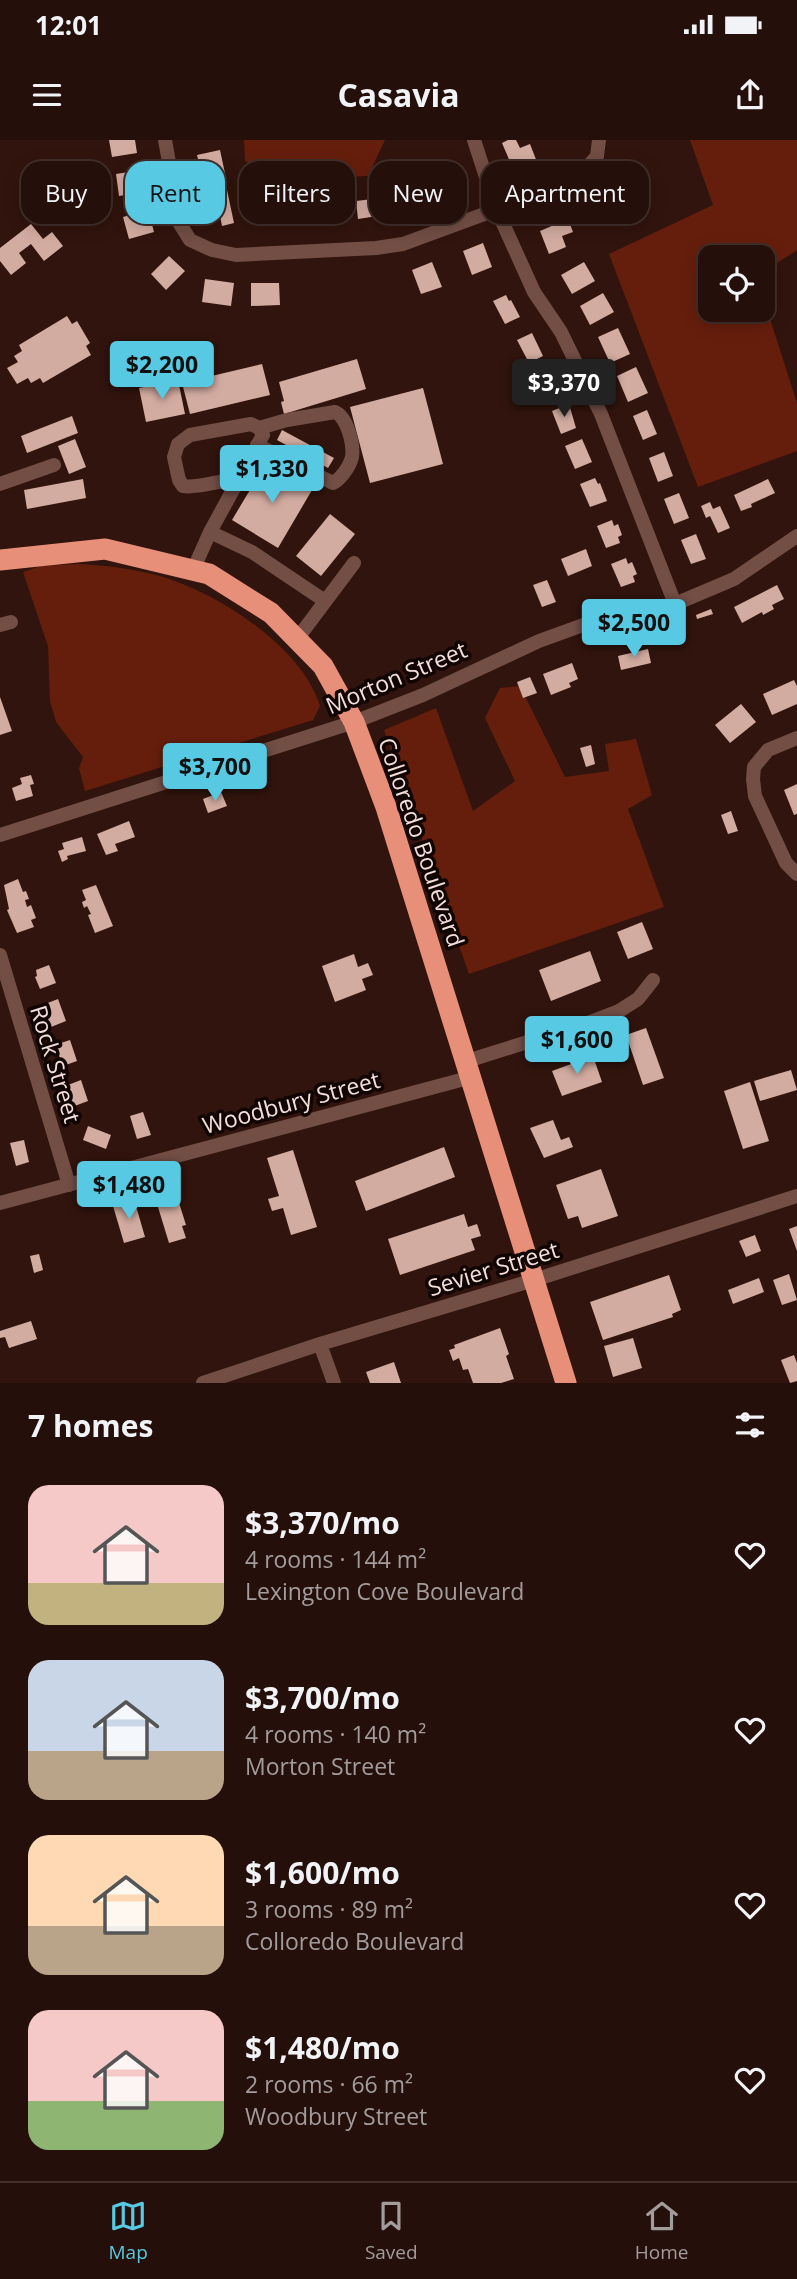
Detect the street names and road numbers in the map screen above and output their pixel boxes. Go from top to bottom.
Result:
street label: Morton Street [321,633,471,721]
street label: Colloredo Boulevard [371,733,473,951]
street label: Rock Street [23,1001,89,1127]
street label: Woodbury Street [199,1063,383,1141]
street label: Sevier Street [424,1233,562,1303]

